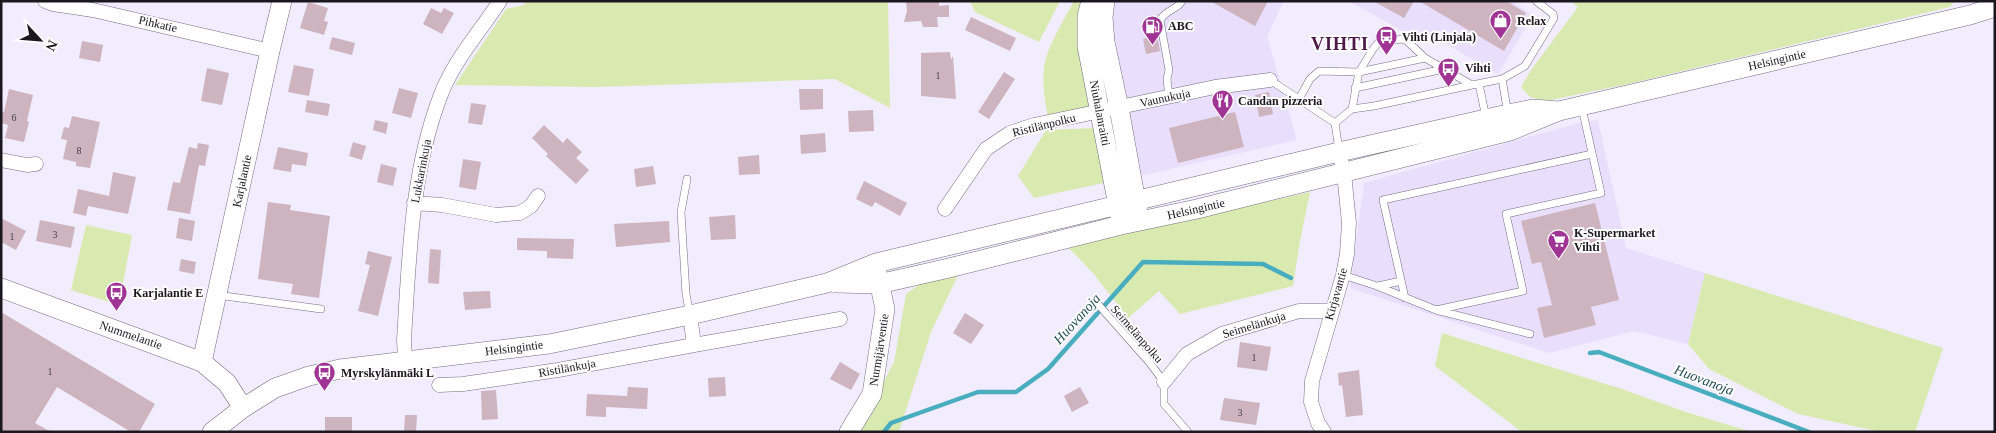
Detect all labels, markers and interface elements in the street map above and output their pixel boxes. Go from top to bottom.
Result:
shop icon: Relax [1489,9,1513,40]
street label: Pihkatie [137,13,179,35]
fuel station icon: ABC [1140,14,1164,45]
place label: Relax [1517,14,1546,28]
north arrow [15,15,65,65]
place label: ABC [1168,19,1193,33]
bus stop icon: Vihti (Linjala) [1374,25,1398,56]
place label: Vihti (Linjala) [1402,30,1476,44]
district label: VIHTI [1311,34,1369,54]
text: N [42,38,60,53]
street label: Helsingintie [1747,47,1807,73]
bus stop icon: Vihti [1437,56,1461,87]
place label: Vihti [1465,61,1491,75]
house number: 1 [936,70,941,81]
street label: Niuhalanraitti [1087,79,1113,148]
street label: Vaunukuja [1138,86,1192,110]
restaurant icon: Candan pizzeria [1210,89,1234,120]
place label: Candan pizzeria [1238,94,1322,108]
street label: Ristilänpolku [1011,110,1077,140]
house number: 6 [12,112,17,123]
street label: Lukkarinkuja [408,137,434,204]
house number: 8 [77,145,82,156]
street label: Karjalantie [230,153,254,209]
street label: Helsingintie [1166,196,1226,222]
place label: K-Supermarket Vihti [1574,226,1655,254]
supermarket icon: K-Supermarket Vihti [1546,228,1570,259]
house number: 3 [53,229,58,240]
house number: 1 [10,231,15,242]
street label: Kirjavantie [1322,266,1350,322]
bus stop icon: Karjalantie E [105,281,129,312]
place label: Karjalantie E [133,286,203,300]
water label: Huovanoja [1050,291,1103,348]
street label: Seimelänpolku [1108,302,1166,366]
street label: Seimelänkuja [1221,309,1288,341]
street label: Nurmijärventie [866,313,892,387]
street label: Nummelantie [98,318,164,352]
street label: Helsingintie [484,337,544,359]
house number: 1 [1252,352,1257,363]
street label: Ristilänkuja [537,356,597,380]
bus stop icon: Myrskylänmäki L [313,361,337,392]
water label: Huovanoja [1671,361,1736,398]
house number: 1 [48,366,53,377]
place label: Myrskylänmäki L [341,366,434,380]
house number: 3 [1238,407,1243,418]

